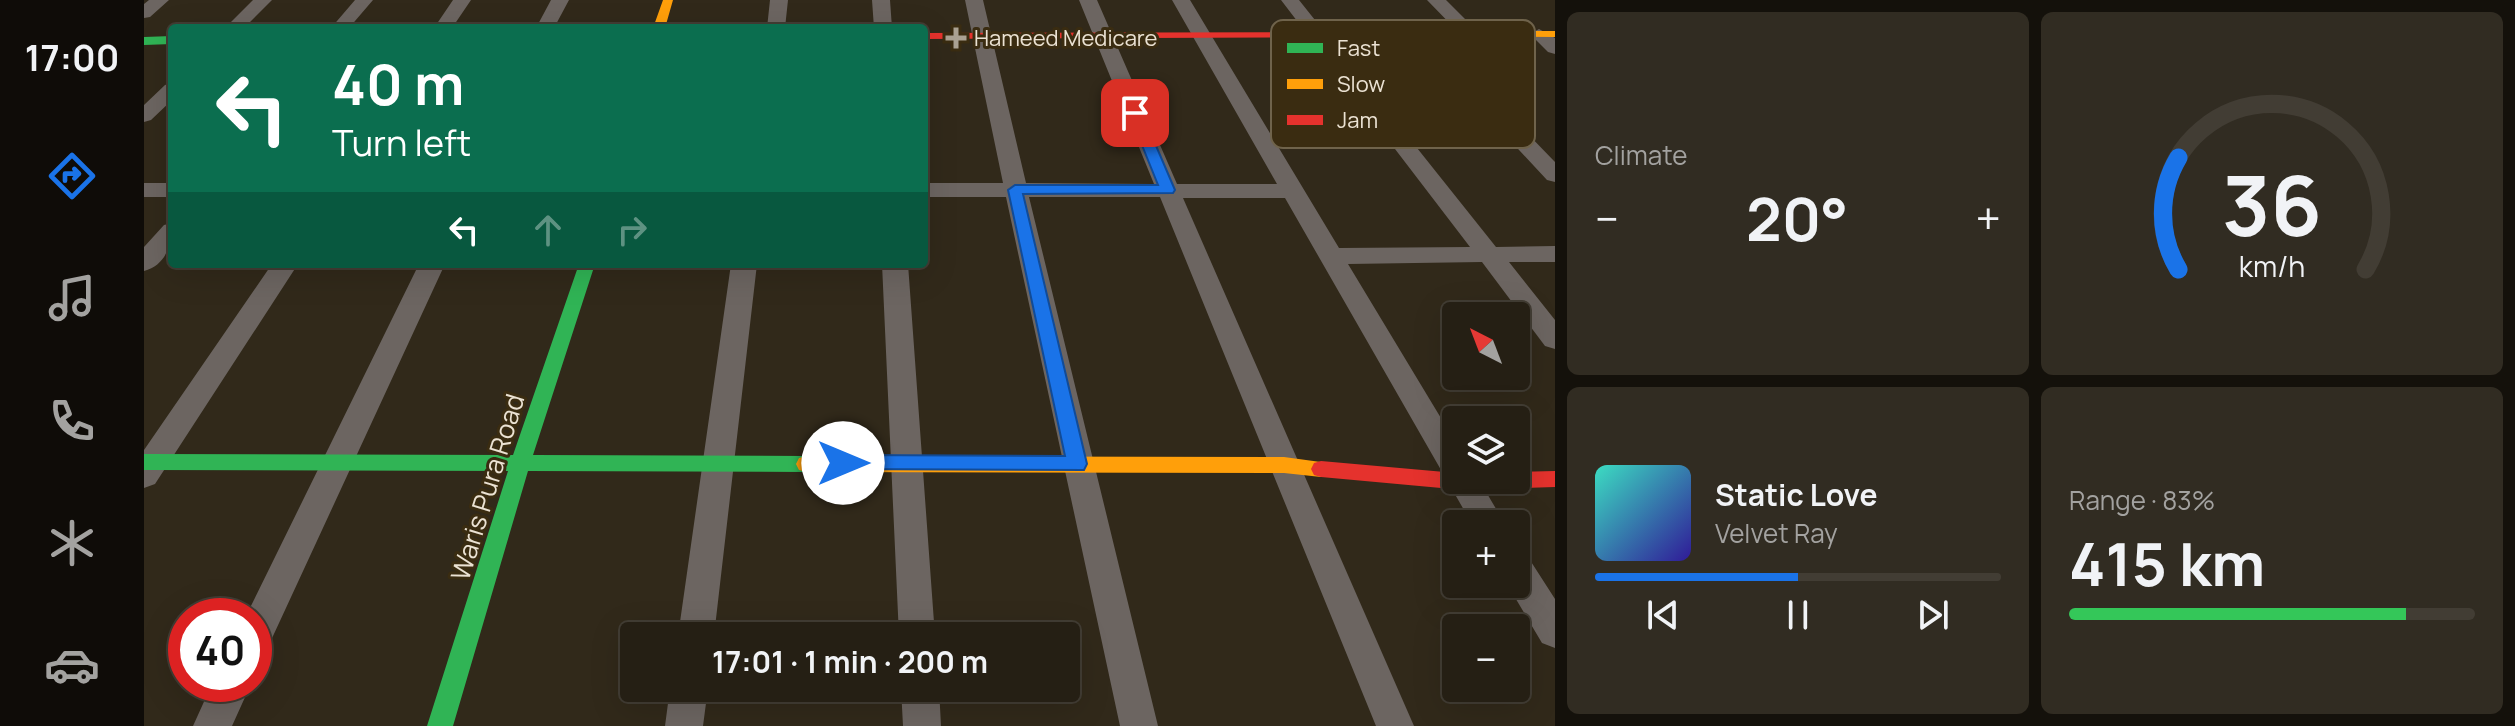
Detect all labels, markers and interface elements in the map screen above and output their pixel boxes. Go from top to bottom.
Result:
legend [1271,20,1535,148]
place label: Hameed Medicare [974,23,1158,53]
marker: Hameed Medicare [945,27,967,49]
text: 17:00 [25,33,119,82]
text: Fast [1337,33,1380,63]
text: 40 m [332,45,464,122]
icon: left [200,56,304,160]
text: Slow [1337,69,1385,99]
pin [1101,79,1169,147]
icon: arrive [1113,91,1157,135]
text: Jam [1337,105,1378,135]
text: Turn left [332,118,471,167]
text: Climate [1595,137,1687,173]
text: 36 [2222,146,2322,260]
icon: directions [44,148,100,204]
text: 20° [1746,177,1848,259]
text: − [1595,188,1619,248]
text: + [1976,188,2001,248]
icon: left [442,208,486,252]
icon: ahead [526,208,570,252]
icon: right [610,208,654,252]
text: km/h [2239,247,2305,286]
icon: music [44,270,100,326]
north arrow [1442,302,1530,390]
map controls [1442,302,1530,702]
street label: Waris Pura Road [442,389,532,585]
icon: phone [44,393,100,449]
button: layers [1442,406,1530,494]
position arrow [801,421,885,505]
text: Static Love [1715,474,1878,515]
text: Range · 83% [2069,482,2215,518]
button: + [1442,510,1530,598]
icon: climate [44,515,100,571]
text: Velvet Ray [1715,515,1838,551]
text: 415 km [2069,522,2265,604]
icon: previous [1641,593,1685,637]
icon: pause [1776,593,1820,637]
icon: next [1911,593,1955,637]
speed limit sign: 40 [168,598,272,702]
button: − [1442,614,1530,702]
icon: car [44,637,100,693]
text: 17:01 · 1 min · 200 m [712,641,988,682]

